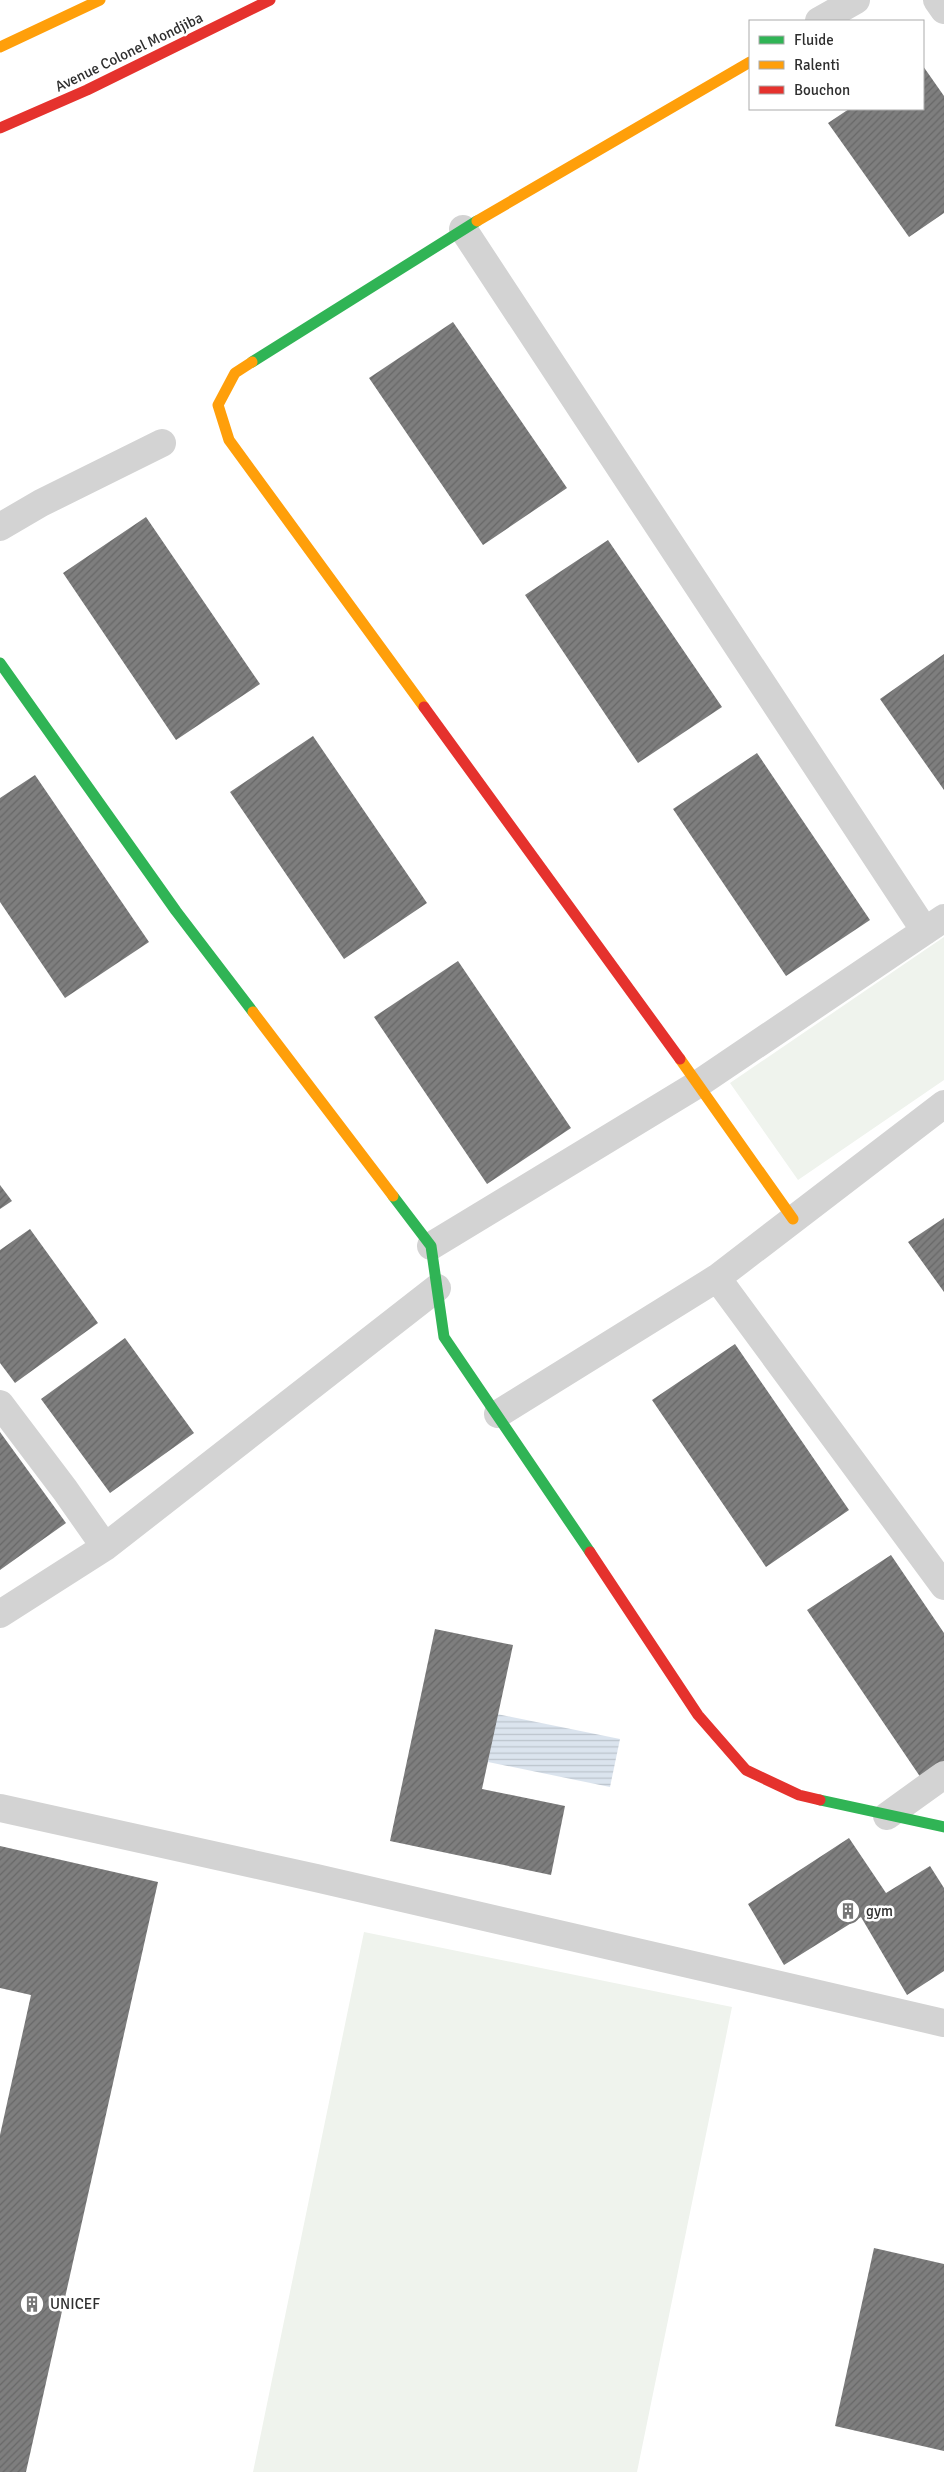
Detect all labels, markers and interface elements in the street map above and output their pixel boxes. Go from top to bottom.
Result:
street label: Avenue Colonel Mondjiba [52,8,206,96]
legend [749,20,924,110]
text: Fluide [794,31,834,49]
text: Ralenti [794,56,840,74]
text: Bouchon [794,81,850,99]
building icon: gym [835,1898,861,1924]
place label: gym [866,1902,893,1920]
building icon: UNICEF [19,2291,45,2317]
place label: UNICEF [50,2295,100,2313]

